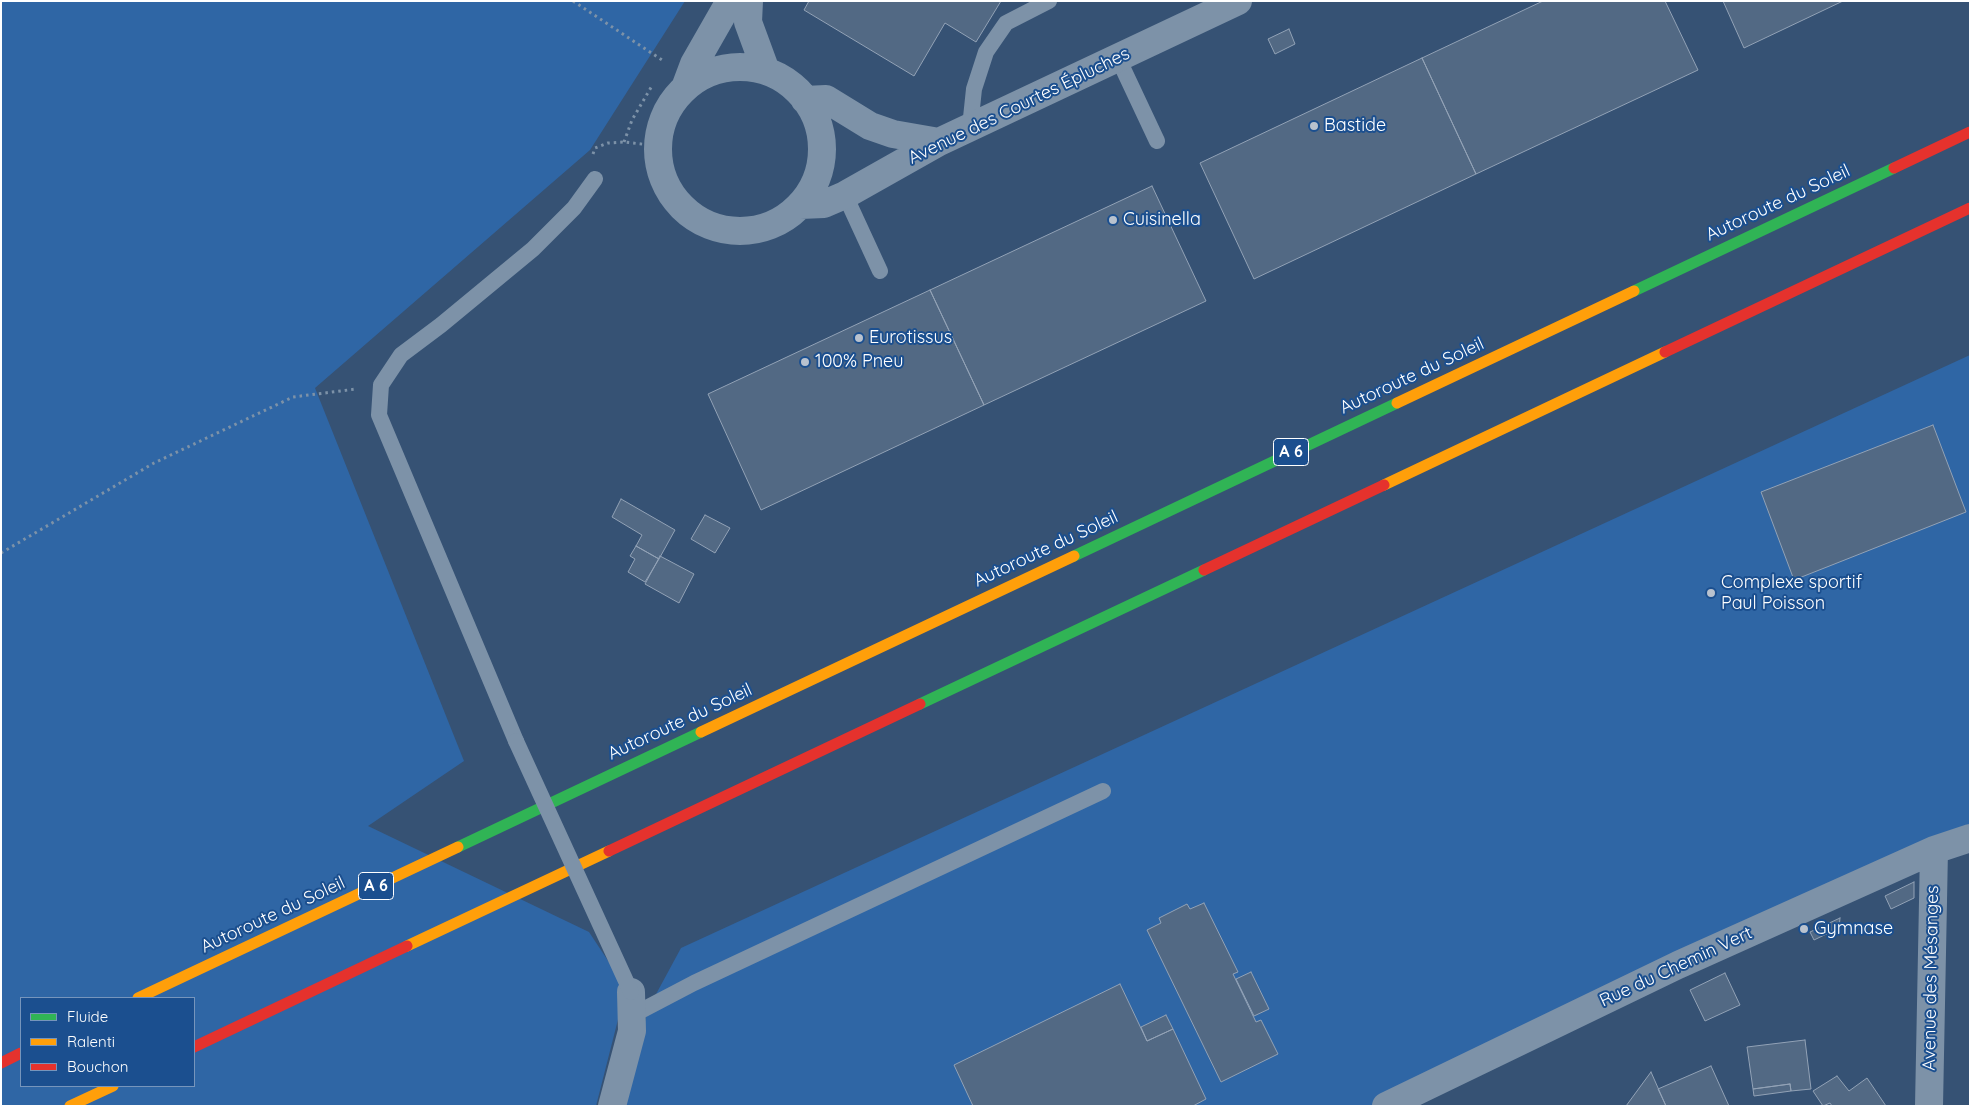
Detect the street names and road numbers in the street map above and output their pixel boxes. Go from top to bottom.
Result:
street label: Avenue des Courtes Épluches [905,43,1133,169]
street label: Autoroute du Soleil [1702,160,1854,246]
street label: Autoroute du Soleil [1336,333,1488,419]
road number: A 6 [1274,438,1308,466]
street label: Autoroute du Soleil [970,506,1122,592]
street label: Autoroute du Soleil [604,679,756,765]
street label: Autoroute du Soleil [197,872,349,958]
road number: A 6 [358,872,394,899]
street label: Avenue des Mésanges [1919,885,1943,1071]
street label: Rue du Chemin Vert [1596,922,1756,1012]

